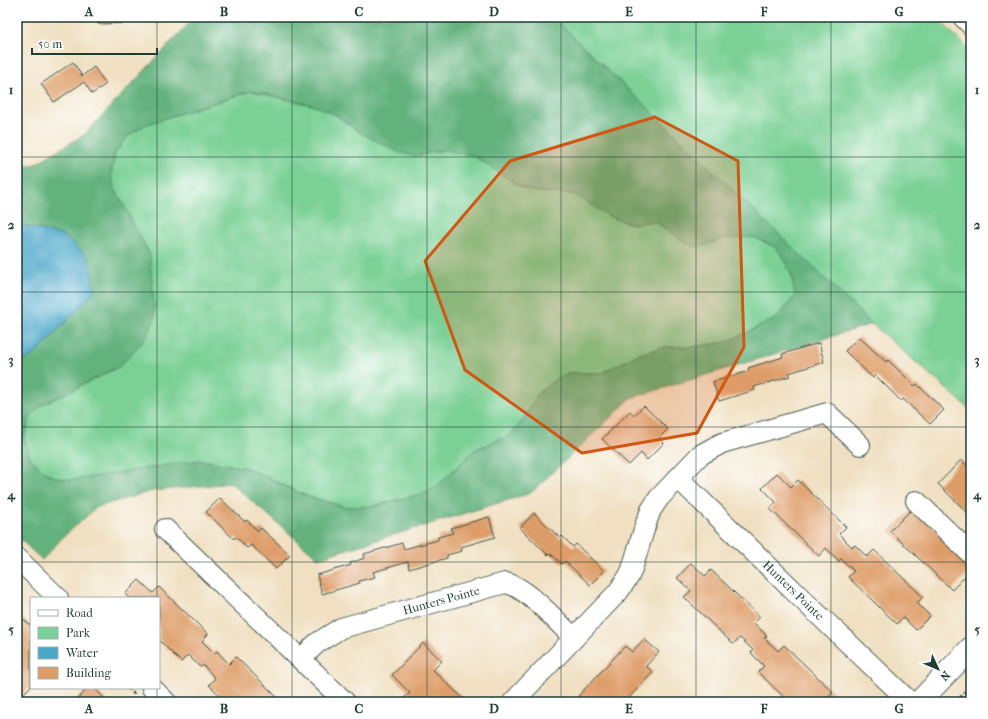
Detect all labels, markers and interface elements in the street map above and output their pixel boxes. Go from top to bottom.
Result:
text: A [84,4,94,19]
text: B [220,4,229,19]
text: C [355,4,364,19]
text: D [489,4,499,19]
text: E [625,4,633,19]
text: F [760,4,768,19]
text: G [894,4,904,19]
scale bar [32,30,157,56]
text: 50 m [38,37,62,51]
text: 1 [9,82,14,97]
text: 1 [975,82,980,97]
text: 2 [8,217,15,232]
text: 2 [974,217,981,232]
text: 3 [8,352,14,368]
text: 3 [974,352,980,368]
text: 4 [6,487,16,503]
text: 4 [972,487,982,503]
street label: Hunters Pointe [760,558,827,623]
street label: Hunters Pointe [401,583,481,618]
legend [30,597,160,689]
text: Road [66,606,93,620]
text: 5 [8,622,14,637]
text: 5 [974,622,980,637]
text: Park [66,626,91,640]
text: Water [65,646,99,660]
north arrow [918,649,958,689]
text: Building [66,666,111,680]
text: N [937,668,952,684]
text: A [84,701,94,716]
text: B [220,701,229,716]
text: C [355,701,364,716]
text: D [489,701,499,716]
text: E [625,701,633,716]
text: F [760,701,768,716]
text: G [894,701,904,716]

